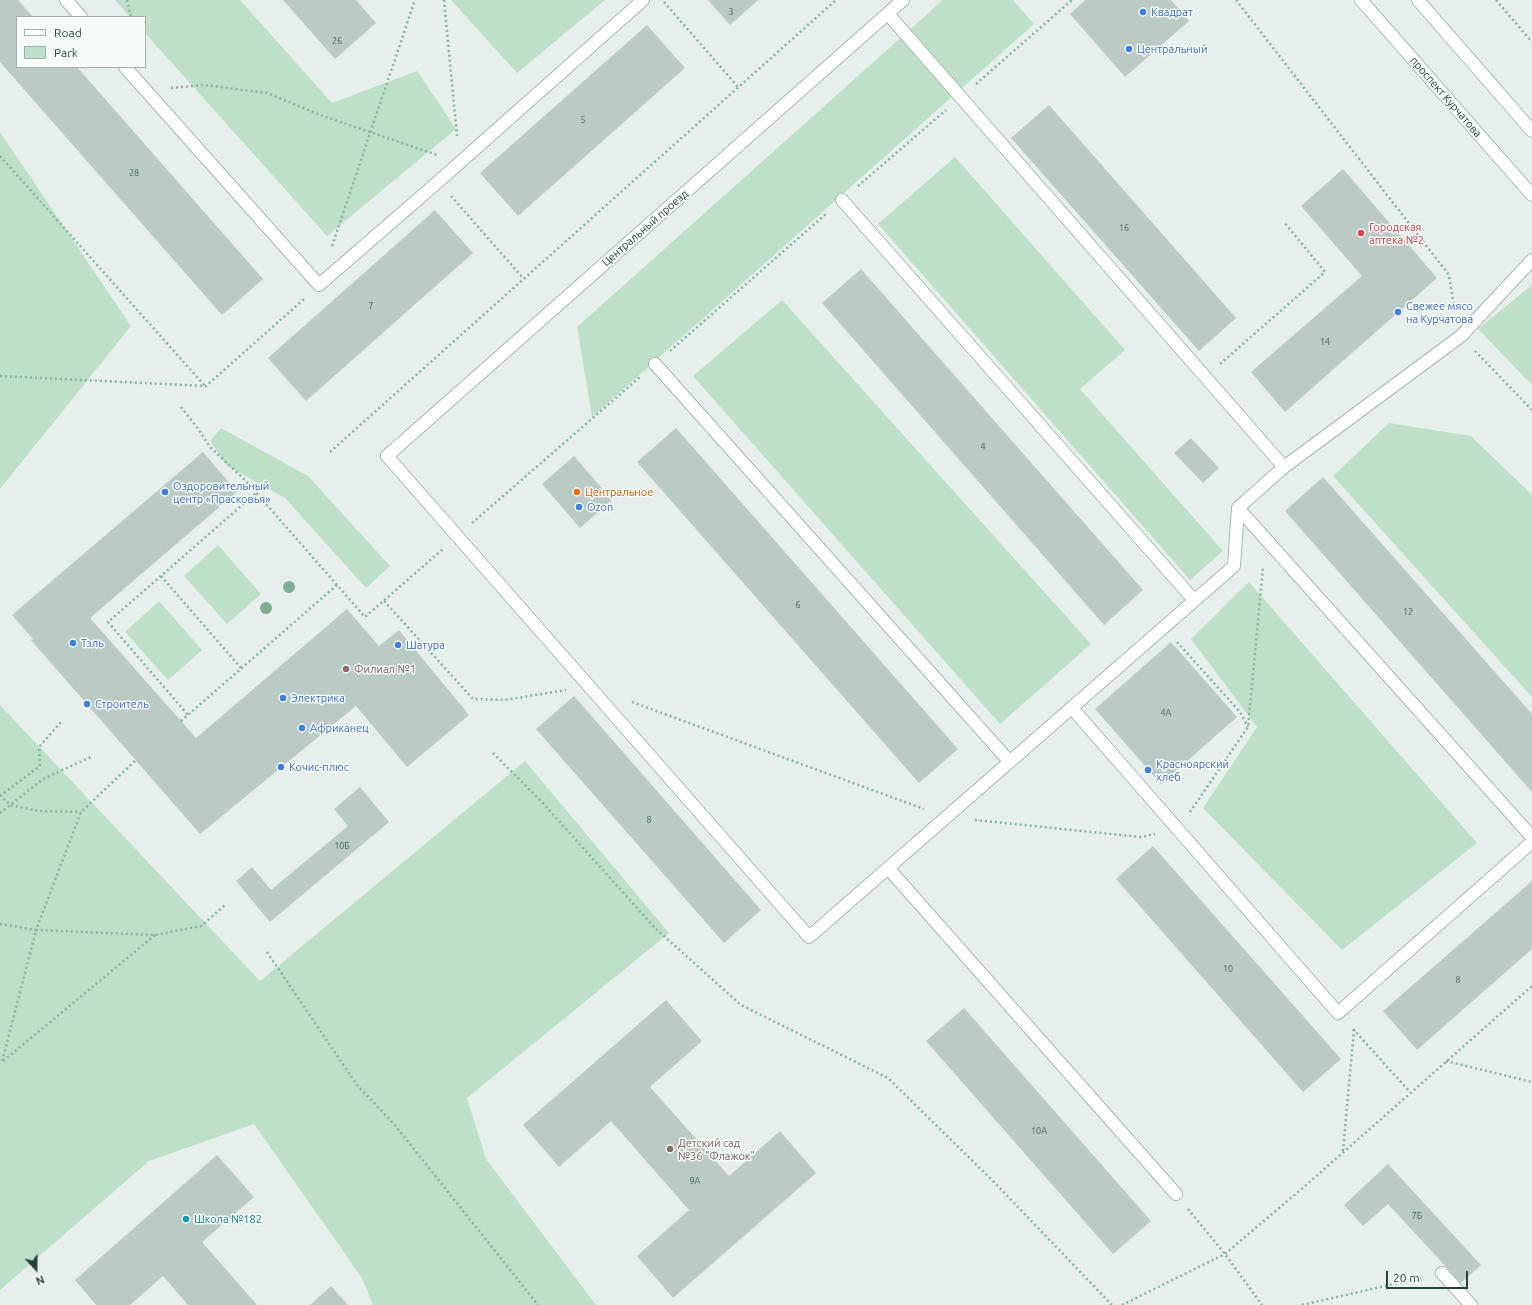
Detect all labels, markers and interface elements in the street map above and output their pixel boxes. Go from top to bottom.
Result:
place label: Квадрат [1151,5,1193,19]
house number: 3 [728,7,734,17]
marker: Квадрат [1138,7,1148,17]
legend [16,16,146,68]
text: Road [54,26,82,39]
house number: 26 [332,36,342,46]
place label: Центральный [1137,42,1207,56]
marker: Центральный [1124,44,1134,54]
text: Park [54,46,78,59]
street label: проспект Курчатова [1407,54,1485,140]
house number: 5 [580,115,586,125]
house number: 28 [129,168,139,178]
street label: Центральный проезд [599,187,691,269]
place label: Городская аптека №2 [1369,220,1424,246]
house number: 16 [1119,223,1129,233]
marker: Городская аптека №2 [1356,228,1366,238]
place label: Свежее мясо на Курчатова [1406,299,1473,325]
house number: 7 [368,301,374,311]
marker: Свежее мясо на Курчатова [1393,307,1403,317]
house number: 14 [1320,337,1330,347]
house number: 4 [980,442,986,452]
place label: Оздоровительный центр «Прасковья» [173,479,270,505]
place label: Центральное [585,485,653,499]
marker: Оздоровительный центр «Прасковья» [160,487,170,497]
marker: Центральное [572,487,582,497]
place label: Ozon [587,500,613,514]
marker: Ozon [574,502,584,512]
house number: 6 [795,600,801,610]
house number: 12 [1403,607,1413,617]
place label: Тэль [81,636,104,650]
marker: Тэль [68,638,78,648]
place label: Шатура [406,638,445,652]
marker: Шатура [393,640,403,650]
place label: Филиал №1 [354,662,416,676]
marker: Филиал №1 [341,664,351,674]
place label: Электрика [291,691,345,705]
marker: Электрика [278,693,288,703]
place label: Строитель [95,697,149,711]
marker: Строитель [82,699,92,709]
house number: 4А [1161,708,1171,718]
place label: Африканец [310,721,369,735]
marker: Африканец [297,723,307,733]
place label: Красноярский хлеб [1156,757,1229,783]
place label: Кочис-плюс [289,760,349,774]
marker: Кочис-плюс [276,762,286,772]
marker: Красноярский хлеб [1143,765,1153,775]
house number: 8 [646,815,652,825]
house number: 10Б [334,841,350,851]
house number: 10 [1223,964,1233,974]
house number: 8 [1455,975,1461,985]
house number: 10А [1031,1126,1047,1136]
place label: Детский сад №36 "Флажок" [678,1136,755,1162]
marker: Детский сад №36 "Флажок" [665,1144,675,1154]
house number: 9А [690,1176,700,1186]
house number: 7Б [1412,1211,1422,1221]
place label: Школа №182 [194,1212,262,1226]
marker: Школа №182 [181,1214,191,1224]
north arrow [16,1249,56,1289]
scale bar [1388,1263,1470,1289]
text: 20 m [1393,1271,1420,1284]
text: N [34,1273,46,1287]

